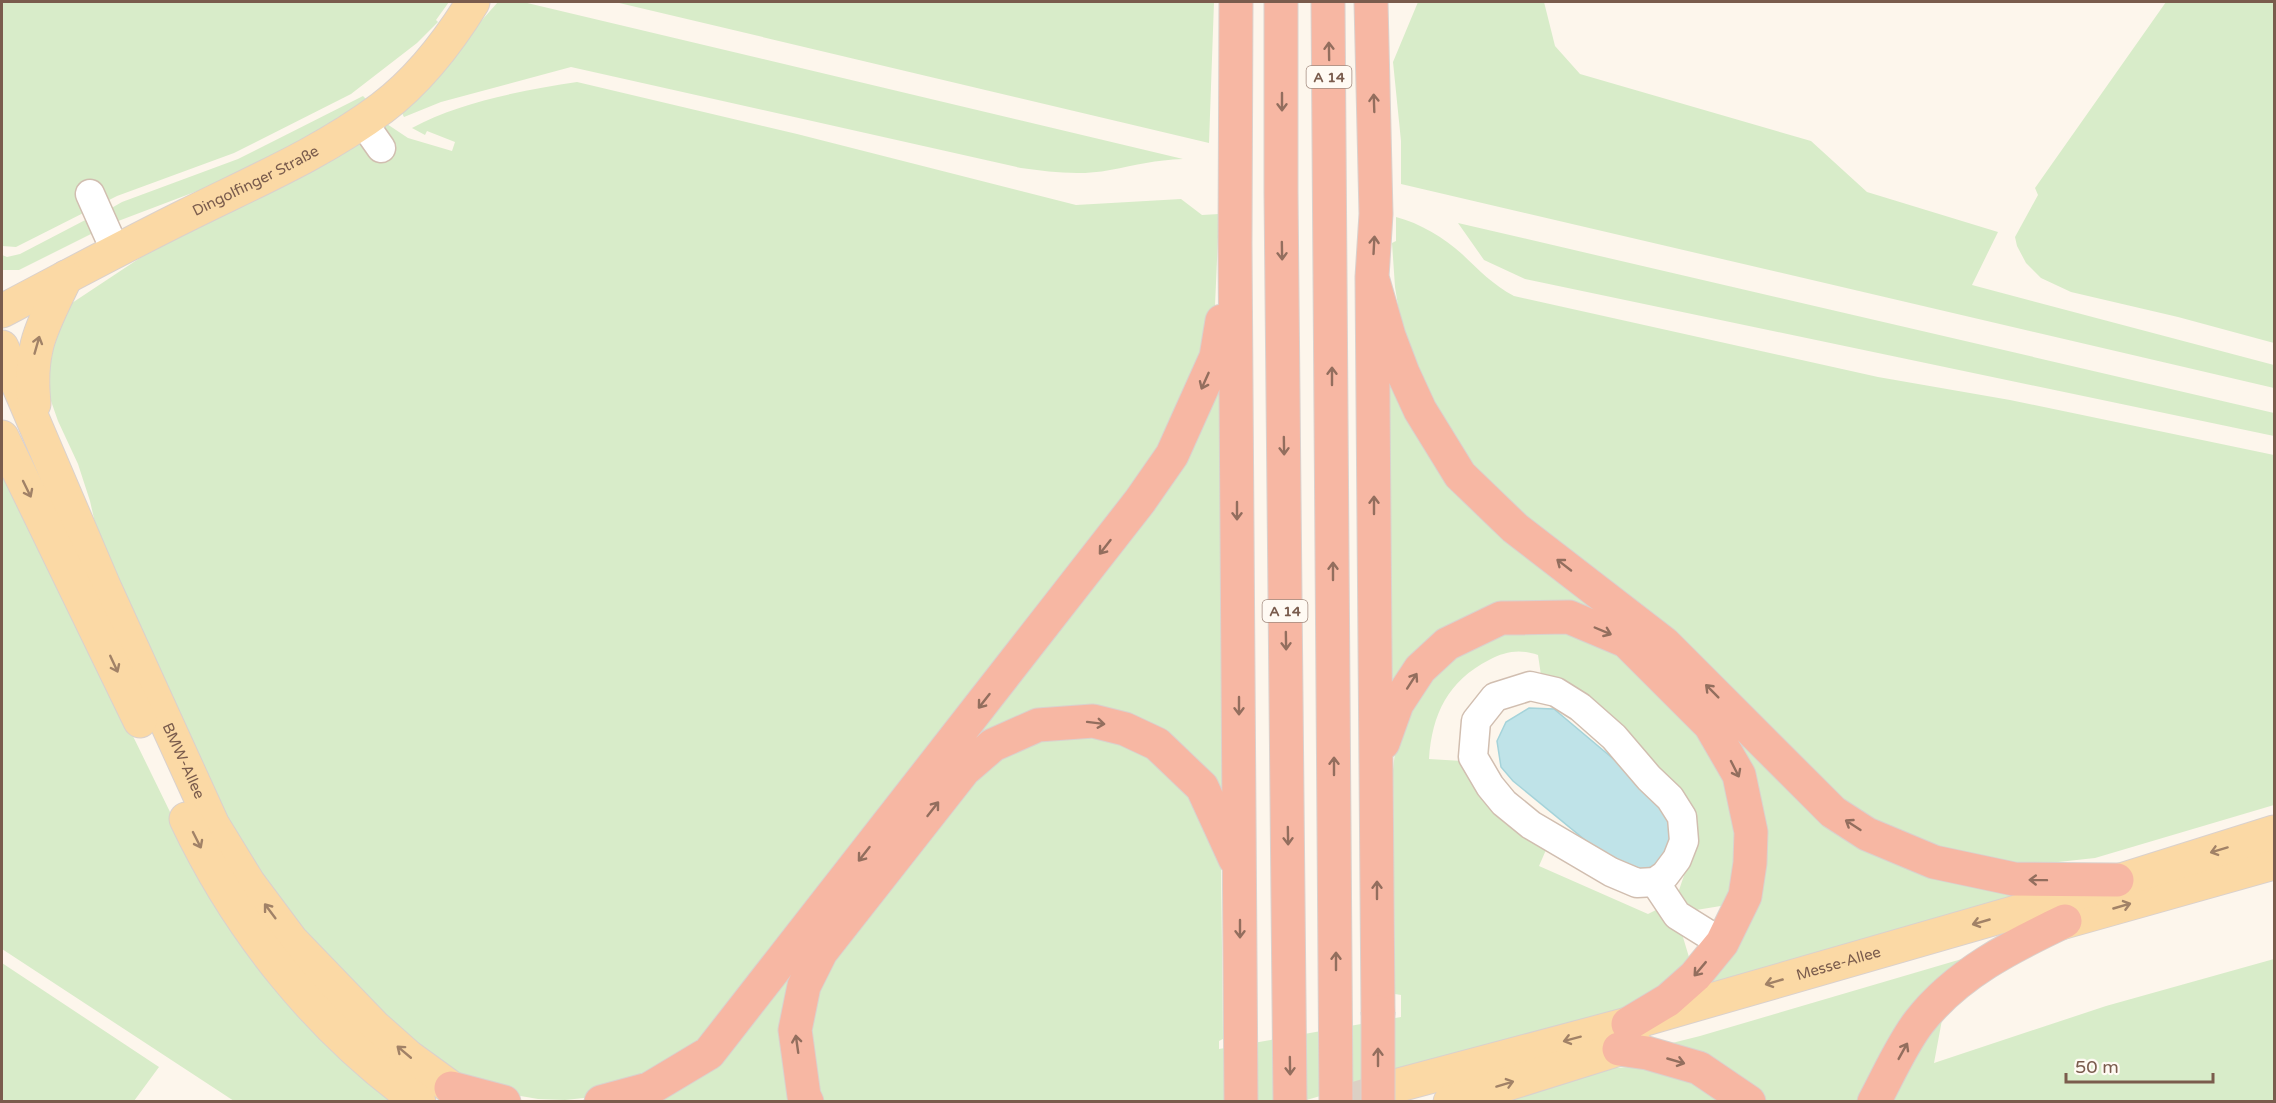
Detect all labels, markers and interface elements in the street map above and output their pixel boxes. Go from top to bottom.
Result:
one-way arrow [1323,42,1335,62]
road number: A 14 [1306,66,1352,88]
one-way arrow [1276,91,1288,111]
one-way arrow [1368,94,1380,114]
street label: Dingolfinger Straße [189,142,322,220]
one-way arrow [1369,236,1380,256]
one-way arrow [1276,240,1288,260]
one-way arrow [31,336,43,355]
one-way arrow [1326,366,1338,386]
one-way arrow [1199,372,1210,390]
one-way arrow [1278,435,1290,455]
one-way arrow [22,480,34,498]
one-way arrow [1368,496,1380,516]
one-way arrow [1231,501,1243,521]
one-way arrow [1098,539,1111,555]
one-way arrow [1556,559,1572,572]
one-way arrow [1327,561,1339,581]
road number: A 14 [1262,600,1308,622]
one-way arrow [1594,626,1612,637]
one-way arrow [1280,630,1292,650]
one-way arrow [108,654,120,672]
one-way arrow [1406,673,1418,690]
one-way arrow [1705,684,1720,698]
one-way arrow [978,692,991,708]
one-way arrow [1233,696,1244,716]
one-way arrow [1085,717,1105,728]
street label: BMW-Allee [159,720,209,802]
one-way arrow [1328,756,1340,776]
one-way arrow [1730,760,1742,778]
one-way arrow [927,801,940,817]
one-way arrow [1845,819,1862,831]
one-way arrow [1282,825,1293,845]
one-way arrow [191,831,203,849]
one-way arrow [2210,845,2229,856]
one-way arrow [858,846,871,862]
one-way arrow [2029,874,2048,886]
one-way arrow [1371,881,1383,901]
one-way arrow [2112,899,2131,911]
one-way arrow [264,904,276,920]
one-way arrow [1972,917,1991,928]
one-way arrow [1234,918,1246,938]
street label: Messe-Allee [1794,943,1883,984]
one-way arrow [1330,951,1342,971]
one-way arrow [1693,961,1707,976]
one-way arrow [1765,977,1784,988]
one-way arrow [1563,1034,1582,1045]
one-way arrow [791,1035,802,1055]
one-way arrow [1897,1042,1909,1059]
one-way arrow [396,1046,412,1059]
scale bar [2066,1046,2213,1084]
one-way arrow [1372,1047,1384,1067]
one-way arrow [1284,1055,1296,1075]
one-way arrow [1666,1056,1685,1067]
text: 50 m [2075,1056,2119,1078]
one-way arrow [1495,1078,1514,1089]

